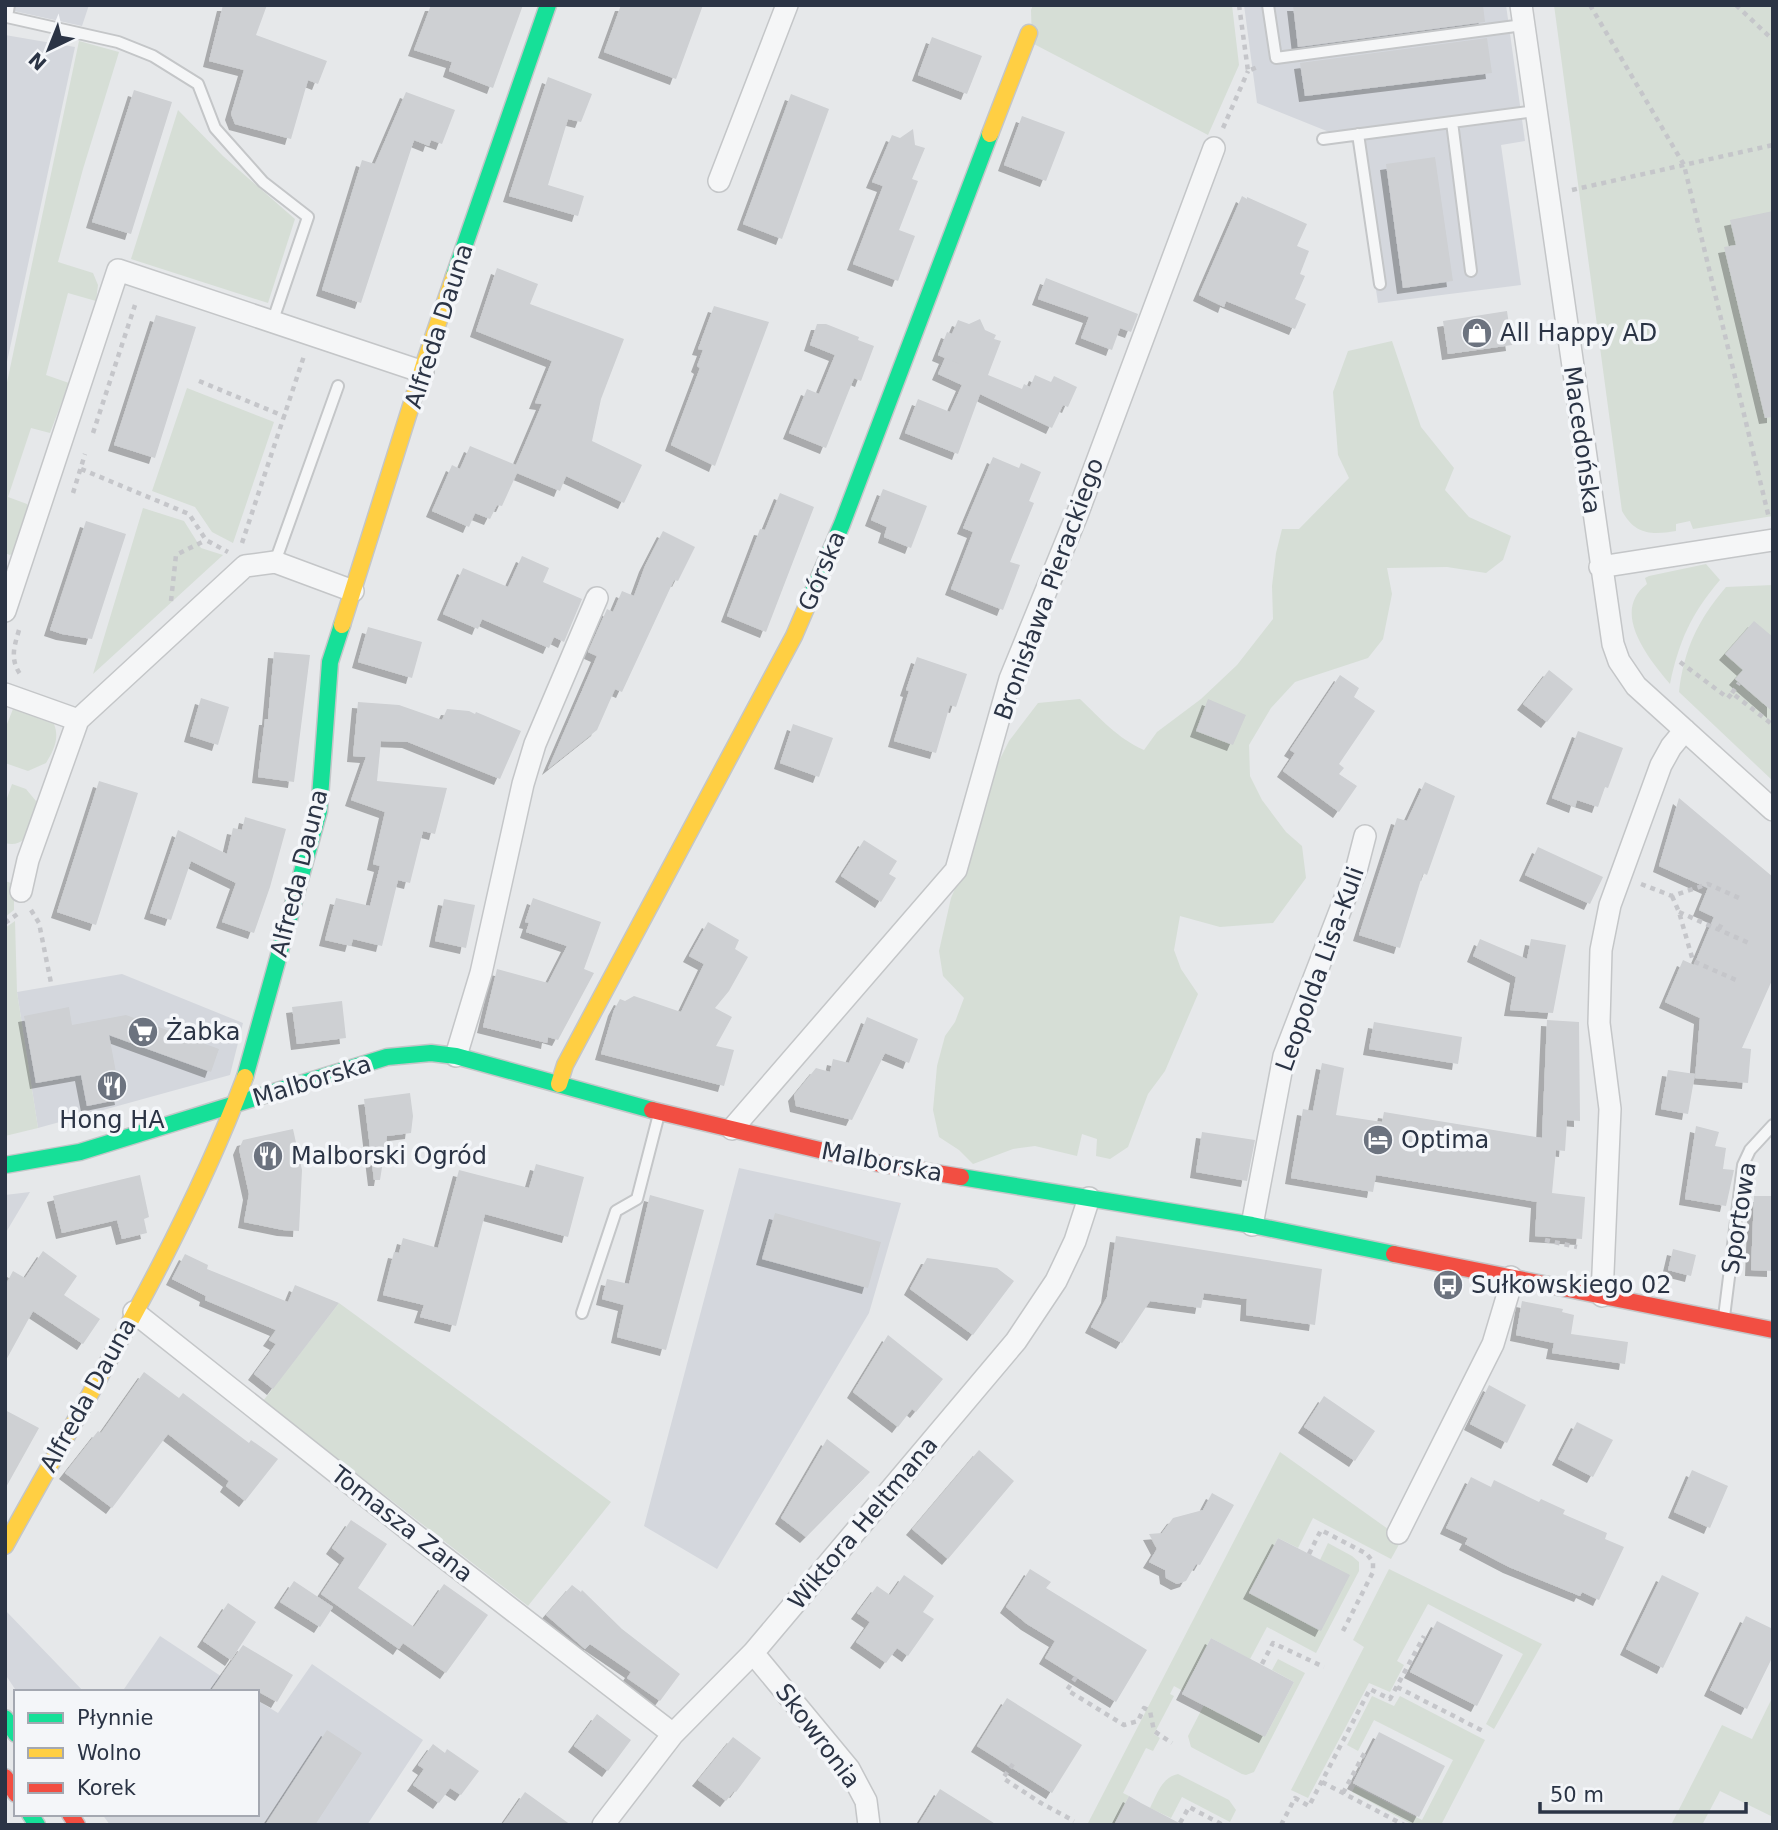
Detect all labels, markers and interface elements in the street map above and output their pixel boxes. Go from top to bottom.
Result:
north arrow [14,14,84,84]
text: N [24,48,51,75]
street label: Alfreda Dauna [399,240,479,412]
shop icon: All Happy AD [1460,316,1494,350]
place label: All Happy AD [1500,319,1657,347]
street label: Macedońska [1558,364,1606,516]
street label: Bronisława Pierackiego [989,454,1109,724]
street label: Górska [793,527,851,615]
street label: Alfreda Dauna [265,786,333,960]
street label: Leopolda Lisa-Kuli [1270,863,1370,1075]
supermarket icon: Żabka [126,1015,160,1049]
place label: Żabka [166,1017,241,1046]
street label: Malborska [249,1050,375,1112]
restaurant icon: Hong HA [95,1069,129,1103]
place label: Hong HA [59,1106,165,1134]
hotel icon: Optima [1361,1123,1395,1157]
place label: Optima [1401,1126,1489,1154]
street label: Malborska [819,1137,945,1187]
restaurant icon: Malborski Ogród [251,1139,285,1173]
place label: Malborski Ogród [291,1142,487,1170]
street label: Sportowa [1716,1160,1762,1276]
bus stop icon: Sułkowskiego 02 [1431,1268,1465,1302]
place label: Sułkowskiego 02 [1471,1271,1672,1299]
street label: Alfreda Dauna [34,1313,142,1477]
street label: Wiktora Heltmana [783,1431,943,1615]
street label: Tomasza Zana [325,1459,478,1588]
street label: Skowronia [770,1678,866,1794]
legend [14,1690,259,1816]
text: Płynnie [77,1706,153,1730]
text: Wolno [77,1741,141,1765]
scale bar [1540,1770,1746,1814]
text: Korek [77,1776,137,1800]
text: 50 m [1550,1783,1604,1807]

